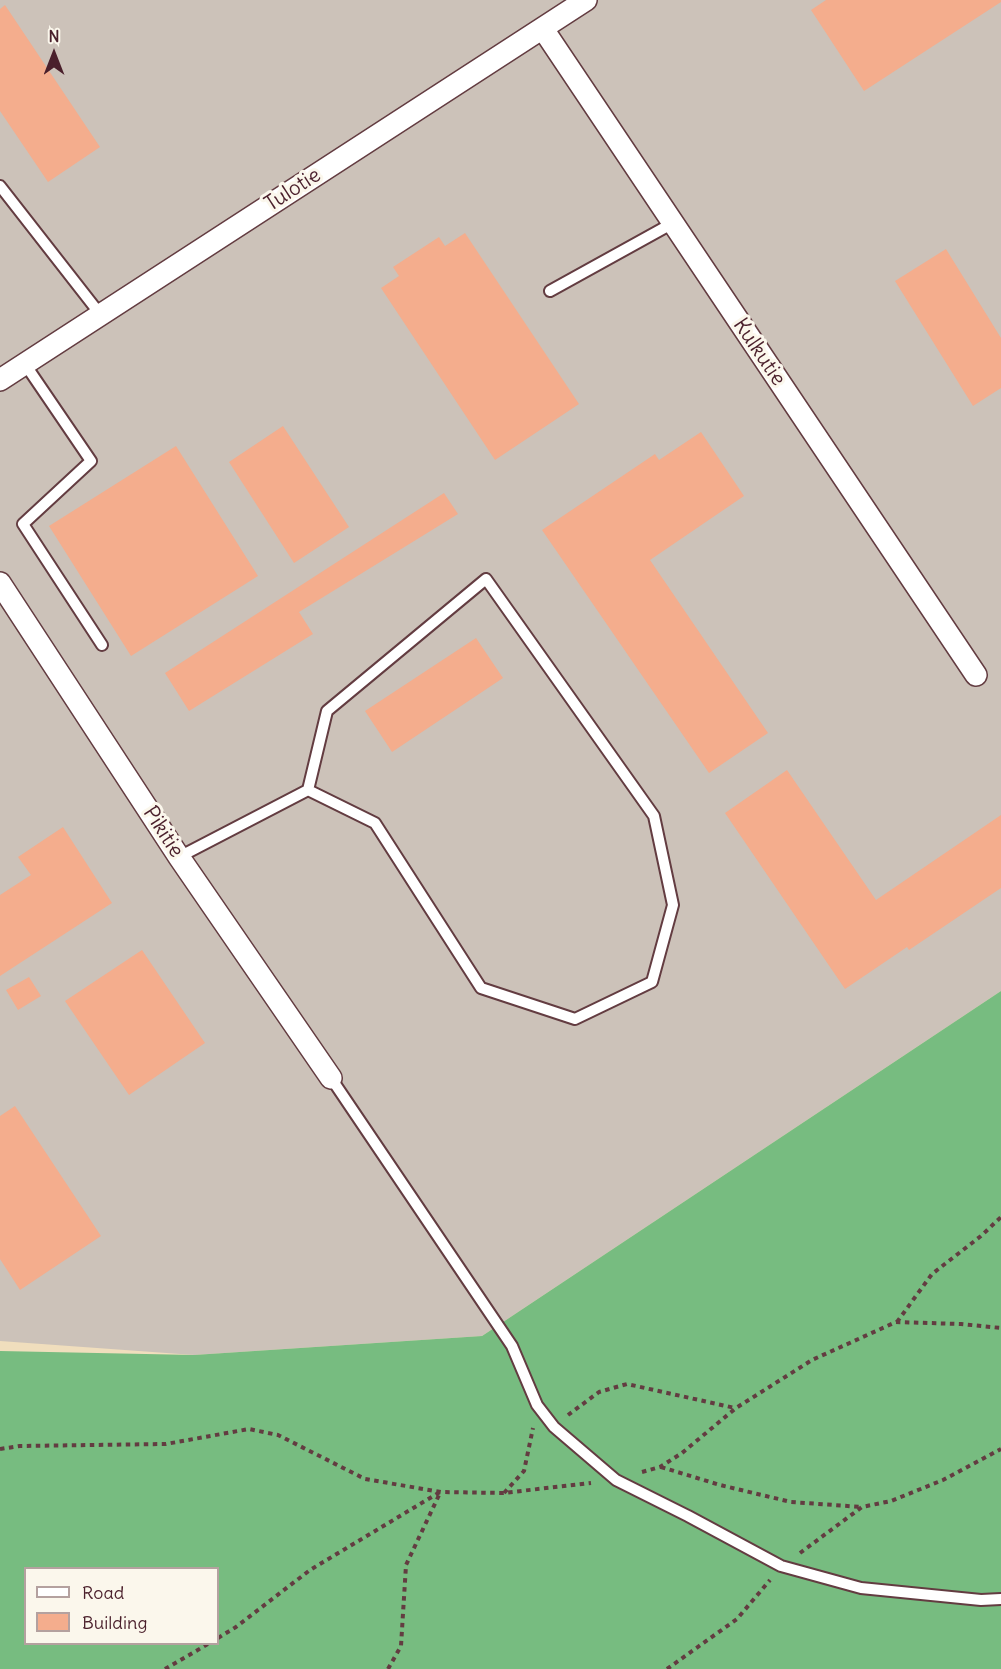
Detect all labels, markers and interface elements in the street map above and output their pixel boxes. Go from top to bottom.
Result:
north arrow [24,24,84,84]
text: N [48,26,60,46]
street label: Tulotie [260,163,326,217]
street label: Kulkutie [727,314,791,390]
street label: Pikitie [137,802,189,862]
legend [24,1567,219,1645]
text: Road [82,1581,124,1604]
text: Building [82,1611,147,1634]

